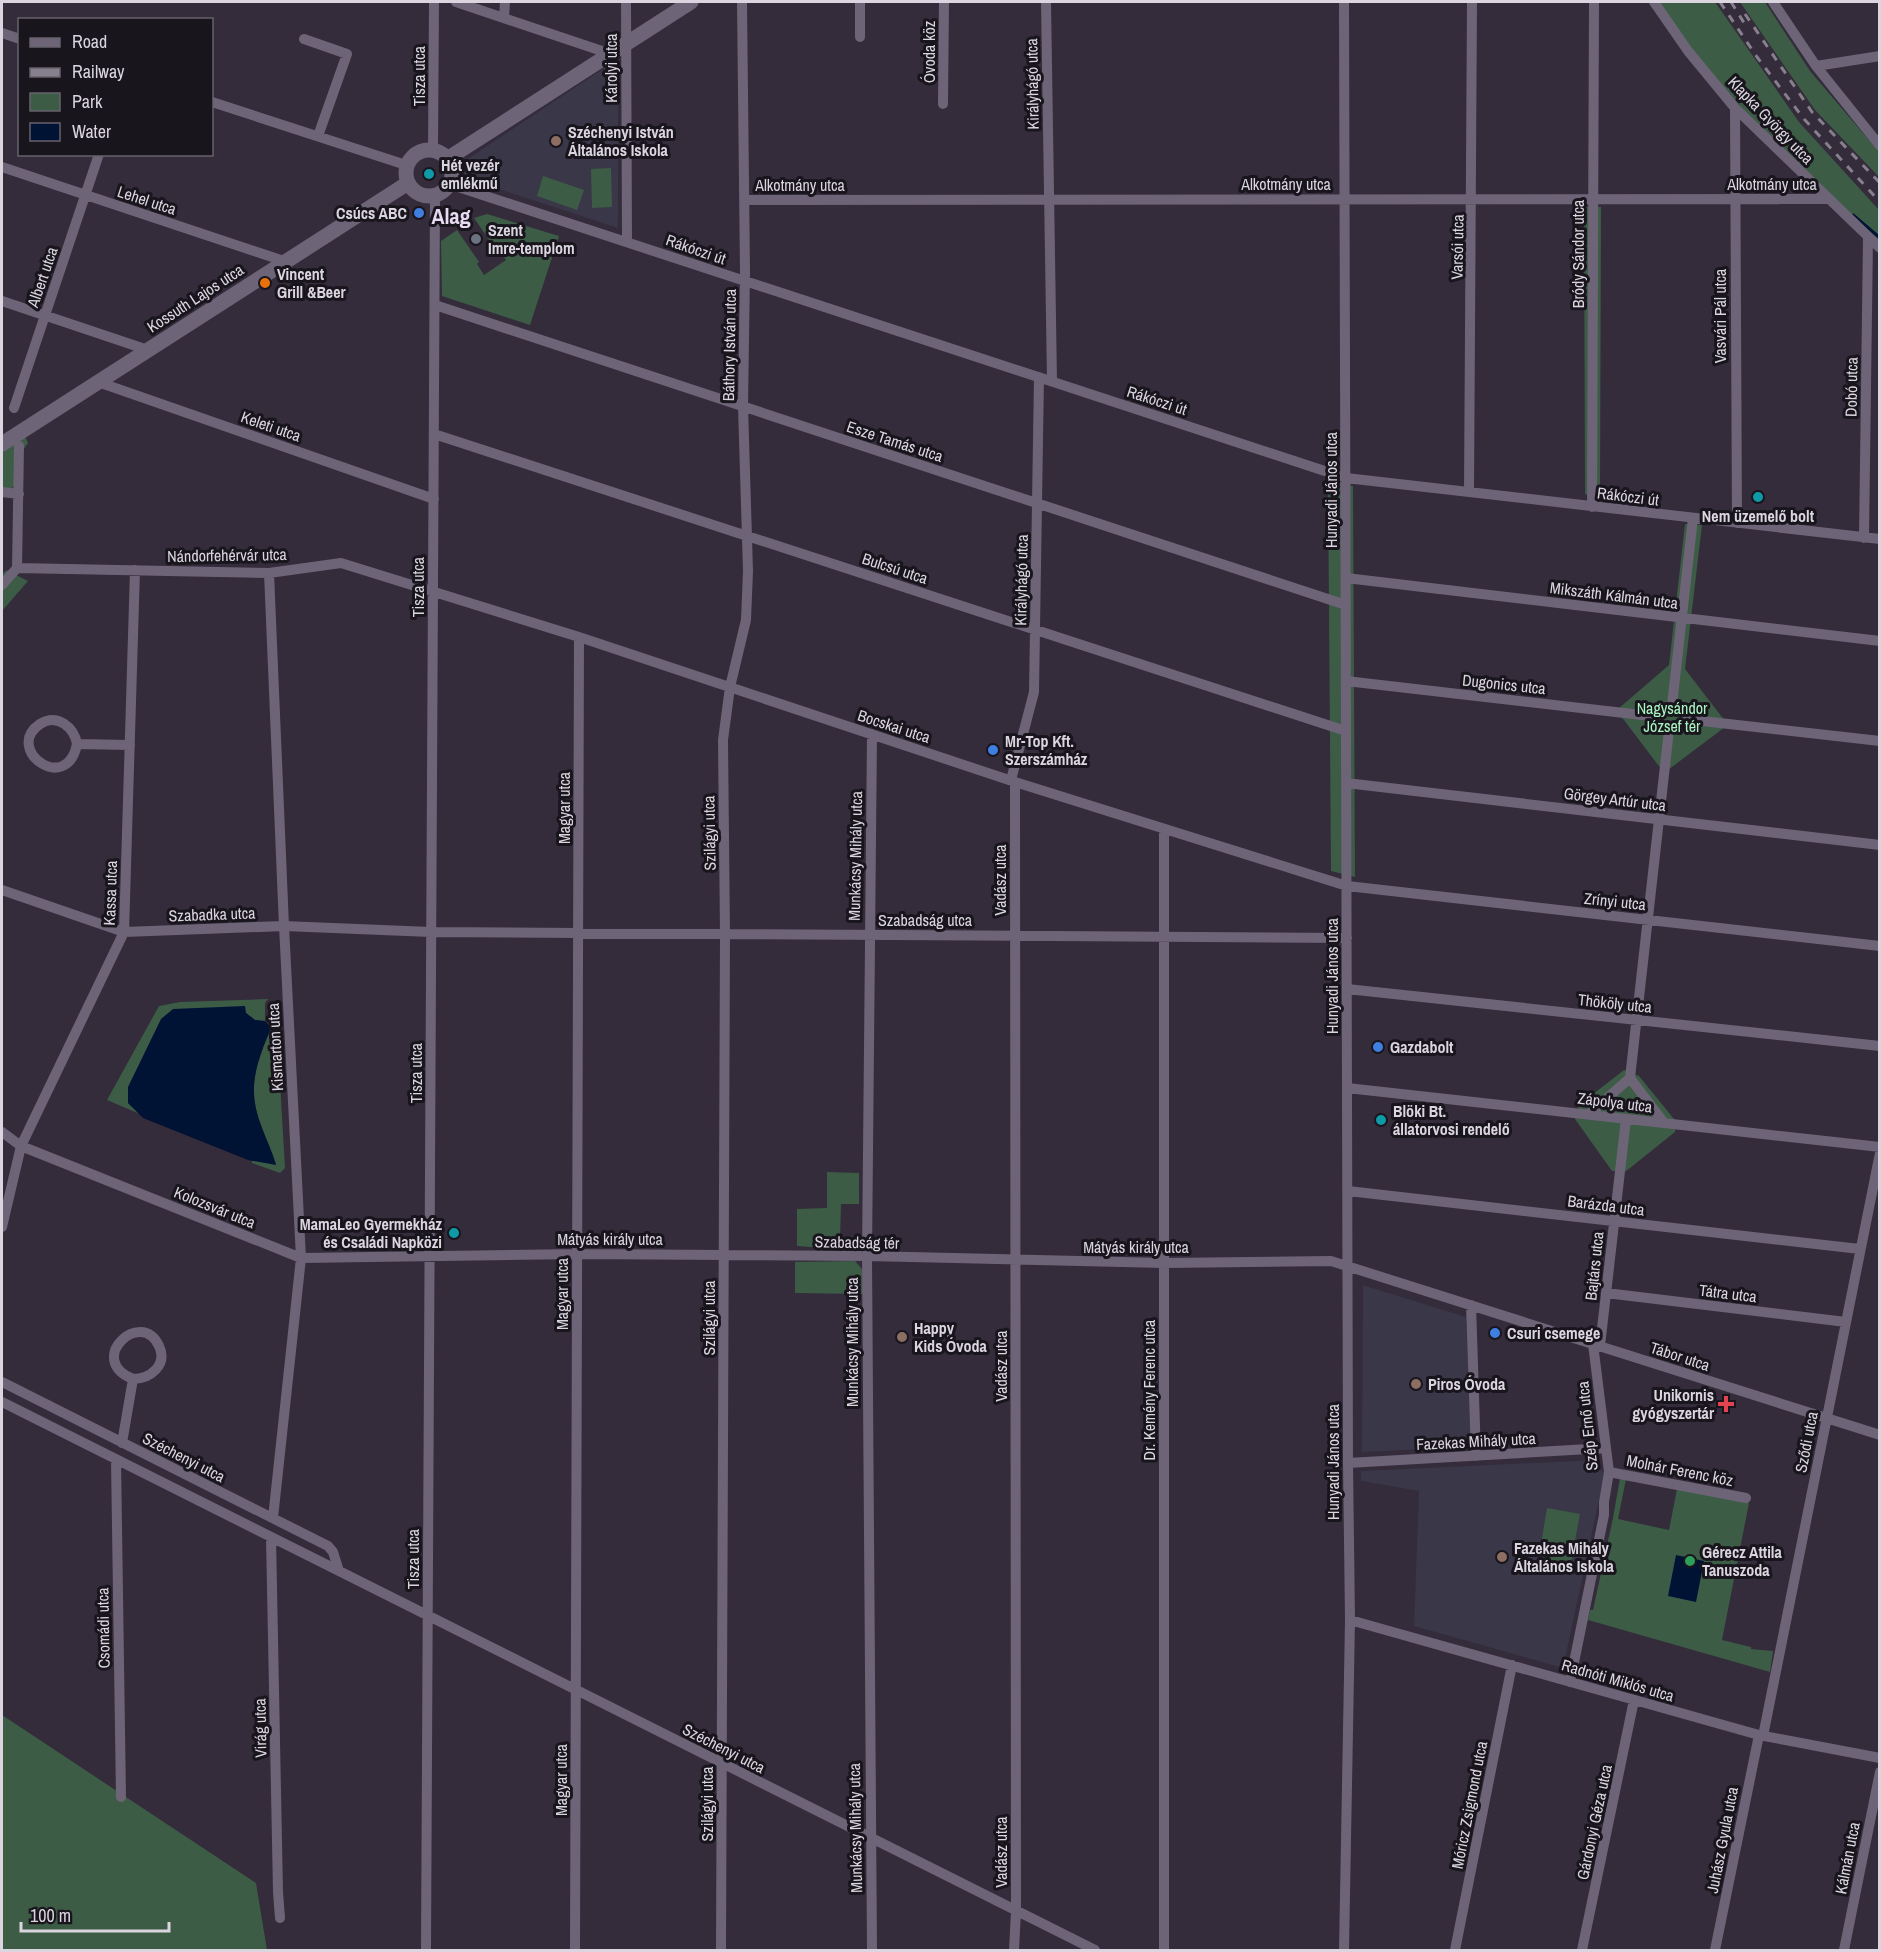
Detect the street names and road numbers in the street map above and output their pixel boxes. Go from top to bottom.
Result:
street label: Óvoda köz [918,20,940,83]
street label: Károlyi utca [600,33,622,103]
street label: Királyhágó utca [1020,38,1044,130]
street label: Tisza utca [408,45,430,106]
street label: Klapka György utca [1723,71,1819,169]
street label: Alkotmány utca [1240,173,1332,195]
street label: Alkotmány utca [1726,173,1818,195]
street label: Alkotmány utca [754,174,846,196]
street label: Lehel utca [115,180,180,220]
street label: Bródy Sándor utca [1567,199,1589,308]
street label: Varsói utca [1445,213,1469,280]
street label: Rákóczi út [663,229,729,270]
street label: Albert utca [21,243,63,311]
street label: Kossuth Lajos utca [143,258,248,337]
street label: Vasvári Pál utca [1709,268,1731,363]
street label: Báthory István utca [717,288,741,401]
street label: Dobó utca [1839,356,1863,417]
street label: Rákóczi út [1124,380,1190,420]
street label: Keleti utca [238,406,305,447]
street label: Esze Tamás utca [844,415,947,467]
street label: Hunyadi János utca [1320,431,1342,548]
street label: Rákóczi út [1596,481,1660,511]
street label: Királyhágó utca [1009,534,1033,626]
street label: Nándorfehérvár utca [167,543,288,567]
street label: Bulcsú utca [859,547,931,589]
street label: Tisza utca [407,556,429,617]
street label: Mikszáth Kálmán utca [1549,576,1680,614]
street label: Dugonics utca [1461,669,1548,699]
street label: Bocskai utca [855,704,934,748]
street label: Magyar utca [553,771,575,844]
street label: Görgey Artúr utca [1563,782,1668,816]
street label: Munkácsy Mihály utca [843,790,867,921]
street label: Szilágyi utca [697,795,721,871]
street label: Vadász utca [989,844,1011,916]
street label: Kassa utca [98,859,122,926]
street label: Zrínyi utca [1583,887,1648,915]
street label: Szabadka utca [168,901,256,927]
street label: Szabadság utca [878,909,973,931]
street label: Hunyadi János utca [1321,917,1343,1034]
street label: Thököly utca [1577,988,1654,1018]
street label: Kismarton utca [262,1002,288,1092]
street label: Tisza utca [405,1042,427,1103]
street label: Zápolya utca [1576,1087,1654,1118]
street label: Kolozsvár utca [171,1181,260,1234]
street label: Barázda utca [1566,1189,1646,1221]
street label: Mátyás király utca [557,1228,664,1250]
street label: Szabadság tér [815,1230,900,1254]
street label: Bajtárs utca [1579,1230,1609,1302]
street label: Mátyás király utca [1083,1236,1190,1258]
street label: Magyar utca [551,1257,573,1330]
street label: Munkácsy Mihály utca [841,1276,863,1407]
street label: Tátra utca [1698,1279,1759,1308]
street label: Szilágyi utca [698,1280,720,1356]
street label: Dr. Kemény Ferenc utca [1138,1319,1160,1460]
street label: Vadász utca [990,1330,1012,1402]
street label: Tábor utca [1647,1336,1713,1376]
street label: Szép Ernő utca [1571,1380,1603,1472]
street label: Hunyadi János utca [1322,1403,1344,1520]
street label: Sződi utca [1789,1409,1823,1475]
street label: Széchenyi utca [139,1427,230,1487]
street label: Fazekas Mihály utca [1416,1427,1537,1455]
street label: Molnár Ferenc köz [1625,1449,1736,1491]
street label: Tisza utca [402,1528,424,1589]
street label: Csomádi utca [91,1587,115,1669]
street label: Radnóti Miklós utca [1559,1653,1677,1707]
street label: Virág utca [248,1697,272,1758]
street label: Széchenyi utca [679,1718,770,1778]
street label: Móricz Zsigmond utca [1446,1739,1492,1871]
street label: Magyar utca [550,1743,572,1816]
street label: Munkácsy Mihály utca [843,1762,867,1893]
street label: Gárdonyi Géza utca [1571,1762,1617,1882]
street label: Szilágyi utca [696,1766,718,1842]
street label: Juhász Gyula utca [1701,1784,1743,1895]
street label: Vadász utca [990,1816,1012,1888]
street label: Kálmán utca [1829,1819,1865,1896]

